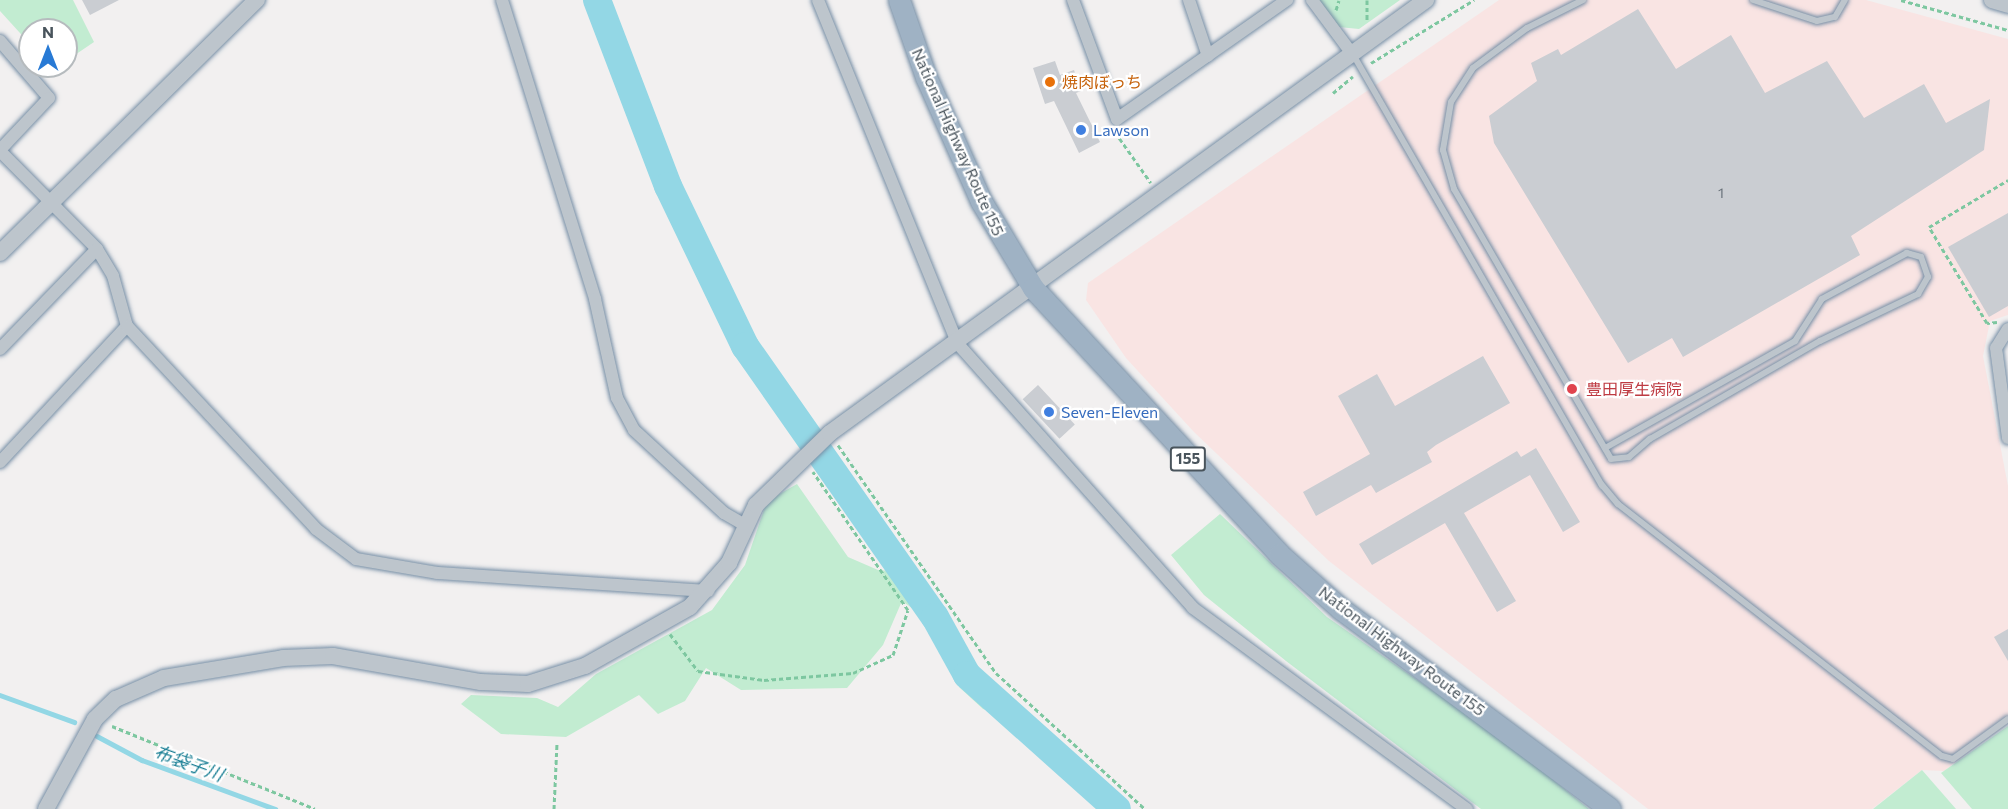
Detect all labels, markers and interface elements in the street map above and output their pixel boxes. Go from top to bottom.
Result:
north arrow [18,18,78,78]
text: N [42,22,54,41]
street label: National Highway Route 155 [908,45,1008,239]
place label: 焼肉ぼっち [1062,72,1142,92]
marker: 焼肉ぼっち [1043,75,1057,89]
place label: Lawson [1093,120,1149,140]
marker: Lawson [1074,123,1088,137]
house number: 1 [1718,185,1724,201]
place label: 豊田厚生病院 [1586,379,1682,399]
marker: 豊田厚生病院 [1563,380,1581,398]
place label: Seven-Eleven [1061,402,1158,422]
marker: Seven-Eleven [1042,405,1056,419]
road number: 155 [1168,447,1208,471]
street label: National Highway Route 155 [1315,582,1489,720]
water label: 布袋子川 [151,741,227,785]

